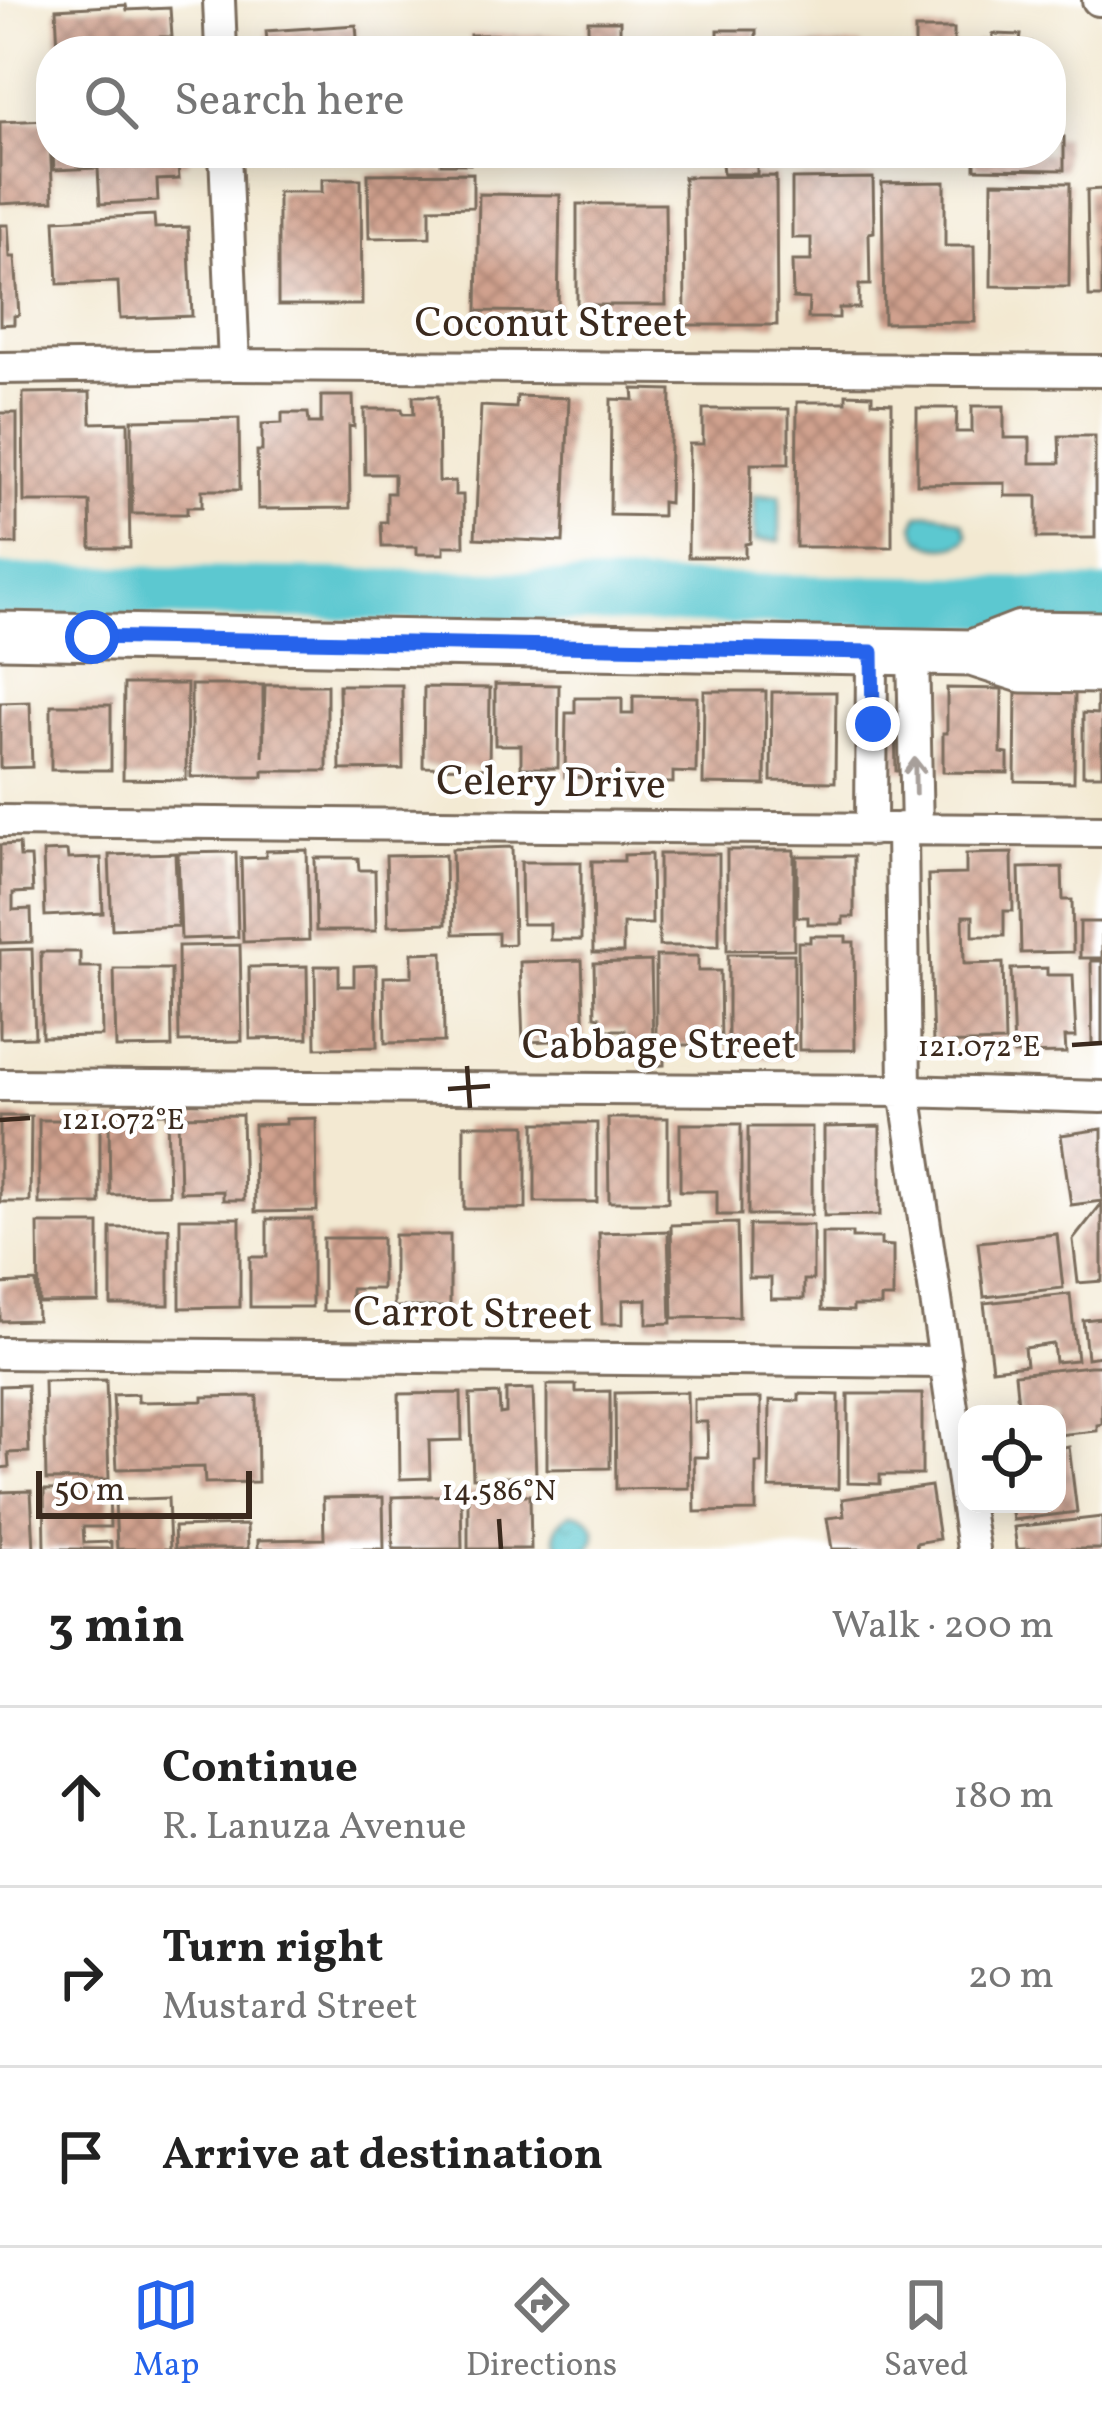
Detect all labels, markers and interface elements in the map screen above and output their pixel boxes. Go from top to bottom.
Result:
search box [36,36,1066,168]
icon: search [78,69,144,135]
text: Search here [174,71,405,134]
street label: Coconut Street [415,296,687,355]
route start [65,610,119,664]
route end [846,697,900,751]
street label: Celery Drive [436,753,666,817]
one-way arrow [904,757,927,796]
street label: Cabbage Street [522,1018,796,1077]
text: 121.072°E [917,1027,1041,1069]
text: 121.072°E [61,1100,185,1142]
street label: Carrot Street [353,1284,593,1348]
map controls [958,1405,1066,1513]
button: locate [958,1405,1066,1513]
scale bar [36,1465,252,1518]
text: 50 m [54,1469,125,1515]
text: 14.586°N [442,1471,556,1513]
text: 3 min [48,1592,185,1663]
text: Walk · 200 m [832,1600,1054,1654]
text: Continue [162,1738,358,1801]
icon: ahead [48,1764,114,1830]
text: 180 m [953,1770,1054,1824]
text: R. Lanuza Avenue [162,1801,467,1855]
text: Turn right [162,1918,383,1981]
icon: right [48,1944,114,2010]
text: 20 m [968,1950,1054,2004]
text: Mustard Street [162,1981,418,2035]
icon: arrive [48,2124,114,2190]
text: Arrive at destination [162,2125,603,2188]
tab: Map [133,2272,199,2390]
tab: Directions [466,2272,617,2390]
tab: Saved [884,2272,969,2390]

